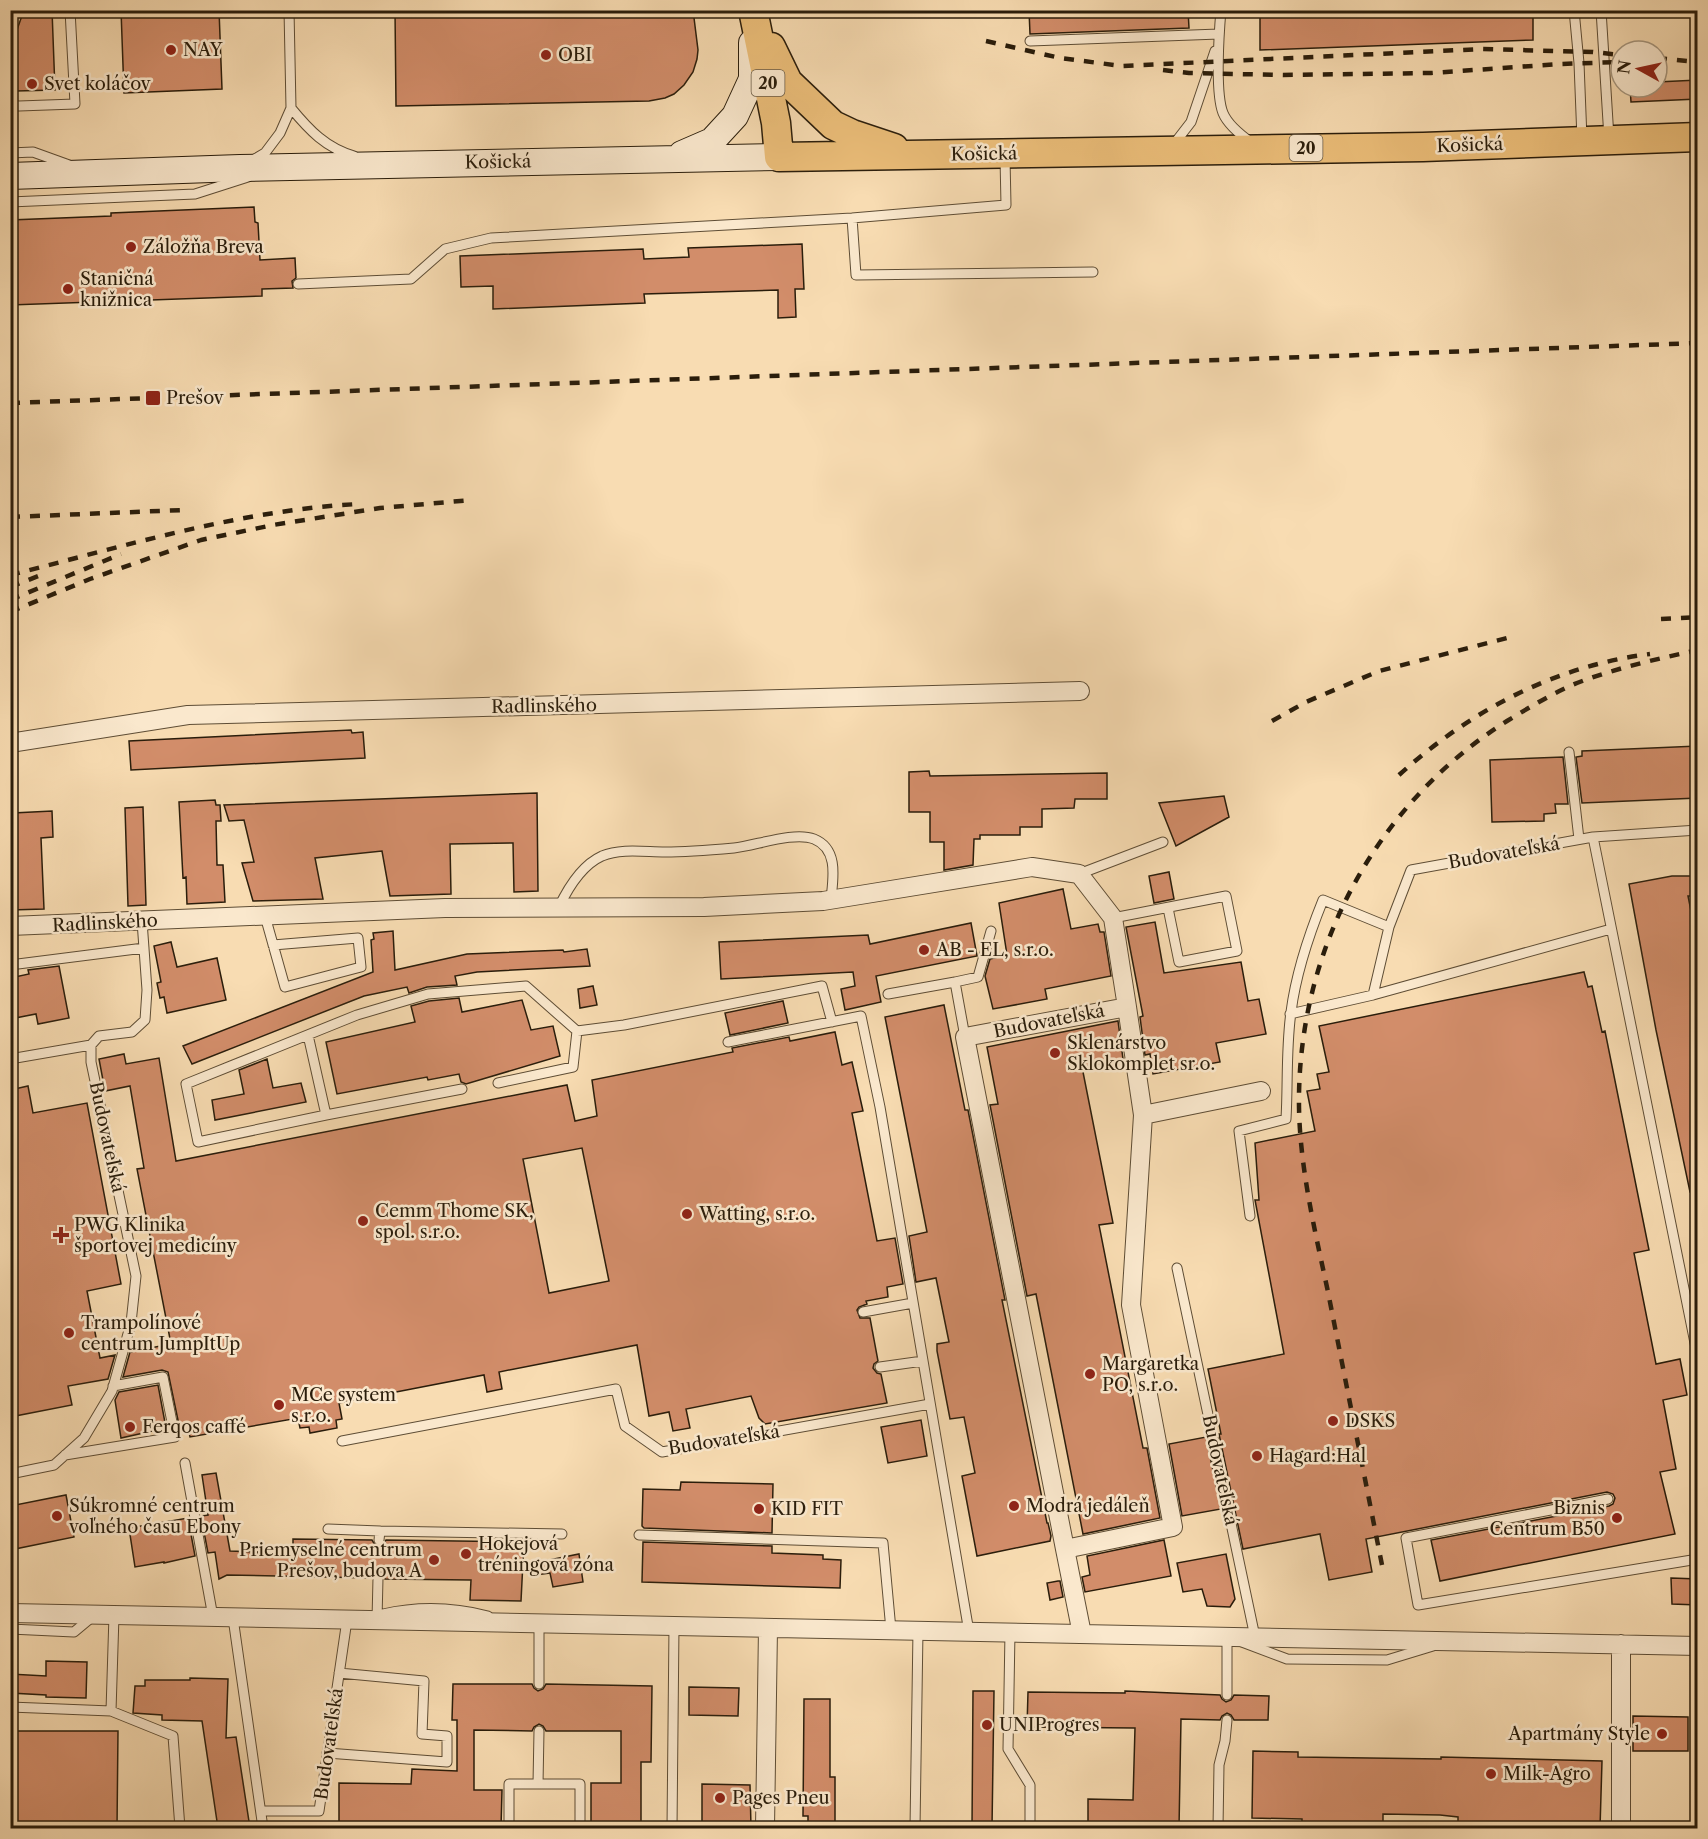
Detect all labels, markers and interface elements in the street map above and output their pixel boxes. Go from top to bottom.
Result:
place label: NAY [183,39,224,61]
north arrow [1609,39,1669,99]
marker: NAY [164,43,178,57]
place label: OBI [558,44,592,66]
marker: OBI [539,48,553,62]
text: N [1613,59,1635,75]
road number: 20 [752,70,784,96]
place label: Svet koláčov [44,73,151,95]
marker: Svet koláčov [25,77,39,91]
street label: Košická [1436,133,1504,157]
road number: 20 [1290,135,1322,161]
street label: Košická [950,142,1018,166]
street label: Košická [464,150,532,174]
place label: Záložňa Breva [143,236,264,258]
marker: Záložňa Breva [124,240,138,254]
place label: Staničná knižnica [80,268,154,311]
marker: Staničná knižnica [61,282,75,296]
place label: Prešov [166,387,224,409]
marker: Prešov [144,389,162,407]
street label: Radlinského [491,694,597,718]
street label: Budovateľská [1446,832,1562,874]
street label: Radlinského [52,909,158,937]
place label: AB - EL, s.r.o. [935,939,1054,961]
marker: AB - EL, s.r.o. [917,943,931,957]
street label: Budovateľská [991,999,1107,1043]
place label: Sklenárstvo Sklokomplet sr.o. [1067,1032,1215,1075]
marker: Sklenárstvo Sklokomplet sr.o. [1048,1046,1062,1060]
street label: Budovateľská [84,1079,130,1195]
place label: Cemm Thome SK, spol. s.r.o. [375,1200,534,1243]
place label: Watting, s.r.o. [698,1203,815,1225]
marker: Watting, s.r.o. [680,1207,694,1221]
place label: PWG Klinika športovej medicíny [74,1214,238,1257]
marker: Cemm Thome SK, spol. s.r.o. [356,1214,370,1228]
marker: PWG Klinika športovej medicíny [52,1226,70,1244]
place label: Trampolínové centrum JumpItUp [81,1312,240,1355]
marker: Trampolínové centrum JumpItUp [62,1326,76,1340]
place label: Margaretka PO, s.r.o. [1102,1353,1200,1396]
marker: Margaretka PO, s.r.o. [1083,1367,1097,1381]
place label: MCe system s.r.o. [291,1384,396,1427]
marker: MCe system s.r.o. [272,1398,286,1412]
place label: DSKS [1345,1410,1395,1432]
street label: Budovateľská [1197,1412,1243,1528]
marker: DSKS [1326,1414,1340,1428]
place label: Ferqos caffé [142,1416,246,1438]
marker: Ferqos caffé [123,1420,137,1434]
street label: Budovateľská [666,1420,782,1460]
place label: Hagard:Hal [1269,1445,1366,1467]
marker: Hagard:Hal [1250,1449,1264,1463]
place label: Súkromné centrum voľného času Ebony [68,1495,242,1538]
place label: Modrá jedáleň [1026,1495,1149,1517]
place label: Biznis Centrum B50 [1489,1497,1605,1540]
place label: KID FIT [771,1498,844,1520]
marker: Modrá jedáleň [1007,1499,1021,1513]
marker: KID FIT [752,1502,766,1516]
marker: Súkromné centrum voľného času Ebony [50,1509,64,1523]
marker: Biznis Centrum B50 [1610,1511,1624,1525]
place label: Hokejová tréningová zóna [478,1533,615,1576]
place label: Priemyselné centrum Prešov, budova A [239,1539,423,1582]
marker: Hokejová tréningová zóna [459,1547,473,1561]
marker: Priemyselné centrum Prešov, budova A [427,1553,441,1567]
street label: Budovateľská [310,1686,348,1801]
place label: UNIProgres [999,1714,1100,1736]
marker: UNIProgres [980,1718,994,1732]
place label: Apartmány Style [1507,1723,1650,1745]
marker: Apartmány Style [1655,1727,1669,1741]
place label: Milk-Agro [1503,1763,1591,1785]
marker: Milk-Agro [1484,1767,1498,1781]
place label: Pages Pneu [732,1787,830,1809]
marker: Pages Pneu [713,1791,727,1805]

